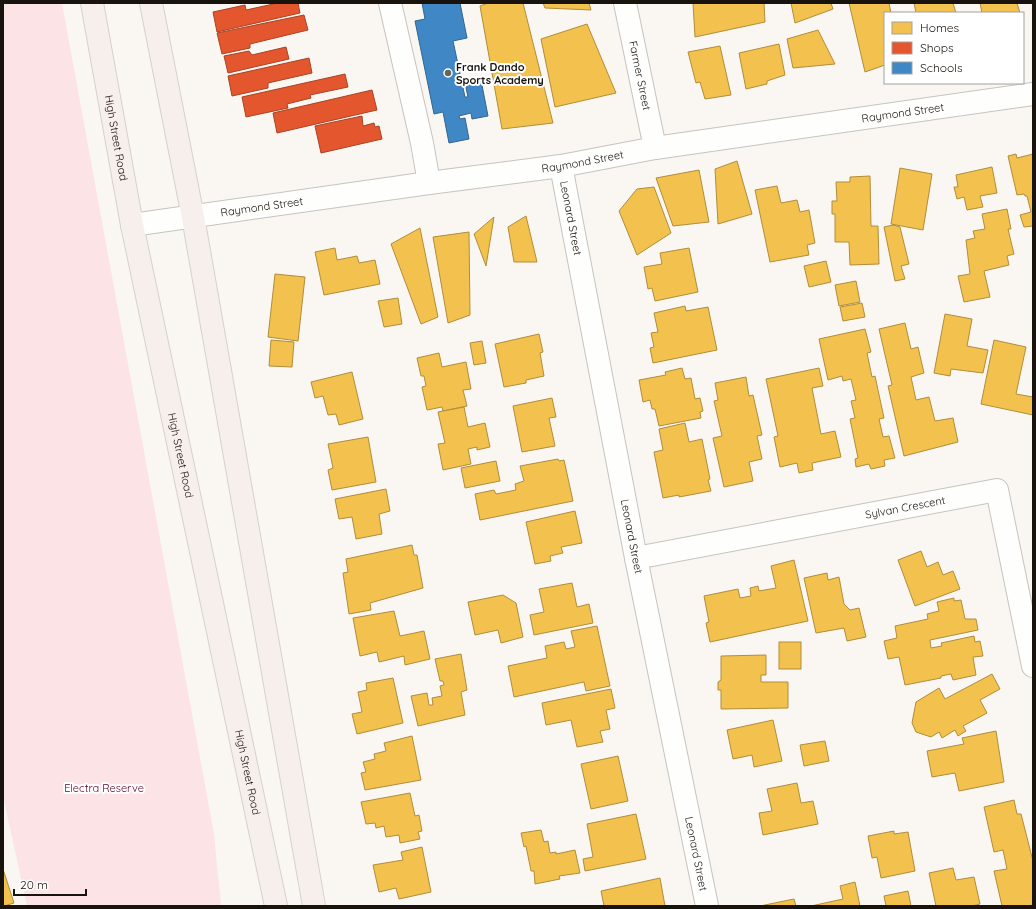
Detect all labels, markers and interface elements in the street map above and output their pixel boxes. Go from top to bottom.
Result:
legend [884,12,1024,84]
text: Homes [920,20,960,35]
street label: Farmer Street [626,39,654,112]
text: Shops [920,40,954,55]
place label: Frank Dando Sports Academy [456,60,544,87]
text: Schools [920,60,963,75]
marker: Frank Dando Sports Academy [443,68,453,78]
street label: High Street Road [102,94,131,182]
street label: Raymond Street [861,100,945,125]
street label: Raymond Street [541,147,625,175]
street label: Leonard Street [557,180,585,257]
street label: Raymond Street [220,194,304,219]
street label: High Street Road [165,411,197,499]
street label: Sylvan Crescent [864,493,947,522]
street label: Leonard Street [618,498,646,575]
street label: High Street Road [232,728,264,816]
park label: Electra Reserve [64,781,144,795]
street label: Leonard Street [682,815,711,892]
scale bar [14,871,86,897]
text: 20 m [20,877,48,892]

